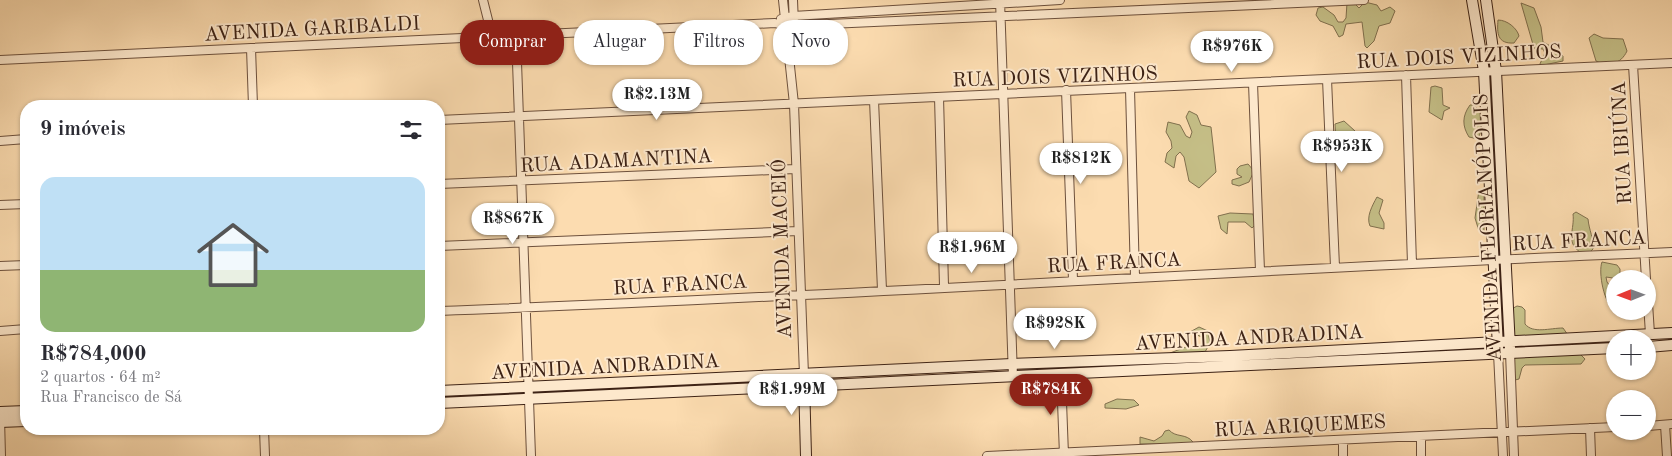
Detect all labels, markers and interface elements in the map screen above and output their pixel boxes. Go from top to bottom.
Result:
street label: AVENIDA GARIBALDI [204,14,421,46]
chip: Comprar [460,20,564,65]
chip: Alugar [574,20,664,65]
chip: Filtros [674,20,763,65]
chip: Novo [773,20,848,65]
pin: R$976K [1191,30,1273,73]
text: R$976K [1201,39,1263,55]
street label: RUA DOIS VIZINHOS [1356,43,1562,73]
street label: RUA DOIS VIZINHOS [952,64,1158,92]
pin: R$2.13M [611,78,703,121]
street label: RUA IBIÚNA [1606,81,1636,205]
text: R$2.13M [623,87,691,103]
street label: AVENIDA FLORIANÓPOLIS [1468,93,1506,363]
icon: filters [397,116,425,144]
text: 9 imóveis [40,119,125,140]
pin: R$953K [1301,130,1383,173]
text: R$953K [1311,139,1373,155]
pin: R$812K [1040,142,1122,185]
street label: RUA ADAMANTINA [519,147,713,177]
text: R$812K [1050,151,1112,167]
street label: AVENIDA MACEIÓ [766,159,796,339]
pin: R$867K [472,202,554,245]
icon: home [188,210,278,300]
text: R$867K [482,211,544,227]
street label: RUA FRANCA [1512,228,1647,255]
pin: R$1.96M [926,232,1018,274]
text: R$1.96M [938,240,1006,256]
street label: RUA FRANCA [1047,250,1182,277]
north arrow [1606,270,1656,320]
map controls [1606,270,1656,440]
street label: RUA FRANCA [613,272,748,299]
pin: R$928K [1014,308,1096,350]
text: R$928K [1024,316,1086,332]
street label: AVENIDA ANDRADINA [1134,323,1364,355]
button: + [1606,330,1656,380]
text: R$784,000 [40,344,146,365]
street label: AVENIDA ANDRADINA [490,352,720,384]
text: 2 quartos · 64 m² [40,370,161,386]
pin: R$1.99M [746,374,838,416]
pin: R$784K [1010,374,1092,416]
text: R$1.99M [758,382,826,398]
text: R$784K [1020,382,1082,398]
text: Rua Francisco de Sá [40,390,182,406]
button: − [1606,390,1656,440]
street label: RUA ARIQUEMES [1214,413,1387,441]

